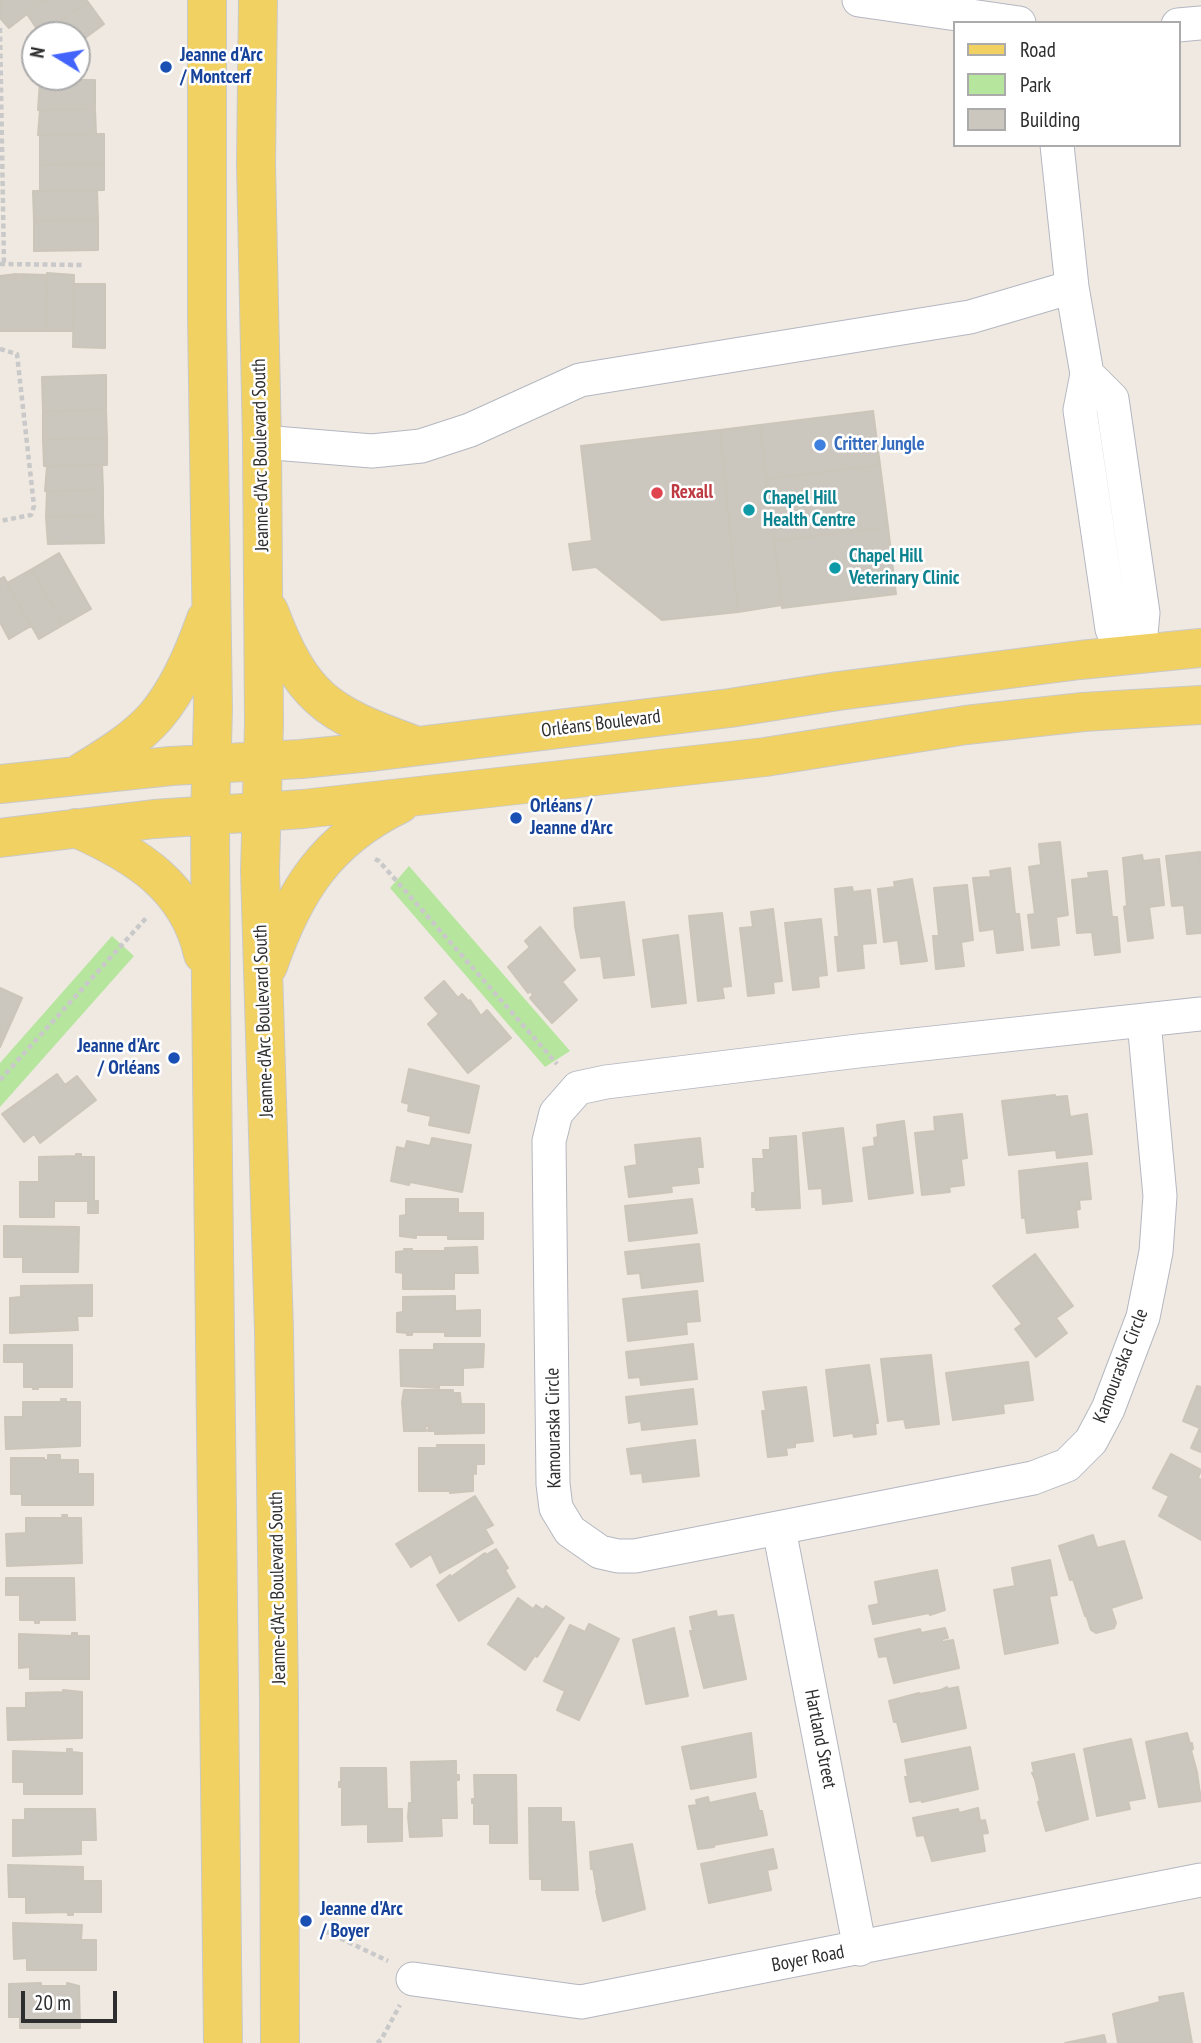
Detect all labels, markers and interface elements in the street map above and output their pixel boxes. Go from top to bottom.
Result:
north arrow [21,21,91,91]
legend [953,21,1180,147]
text: Road [1020,36,1056,63]
text: N [25,45,50,60]
place label: Jeanne d'Arc / Montcerf [180,45,263,89]
marker: Jeanne d'Arc / Montcerf [158,59,174,75]
text: Park [1020,71,1051,98]
text: Building [1020,106,1080,133]
street label: Jeanne-d'Arc Boulevard South [248,358,274,552]
place label: Critter Jungle [834,434,925,456]
marker: Critter Jungle [812,437,828,453]
place label: Rexall [671,482,713,504]
marker: Rexall [649,485,665,501]
place label: Chapel Hill Health Centre [763,488,856,532]
marker: Chapel Hill Health Centre [741,502,757,518]
place label: Chapel Hill Veterinary Clinic [849,546,959,590]
marker: Chapel Hill Veterinary Clinic [827,560,843,576]
street label: Orléans Boulevard [540,705,662,743]
place label: Orléans / Jeanne d'Arc [530,796,613,840]
marker: Orléans / Jeanne d'Arc [508,810,524,826]
street label: Jeanne-d'Arc Boulevard South [249,924,279,1118]
place label: Jeanne d'Arc / Orléans [77,1036,160,1080]
marker: Jeanne d'Arc / Orléans [166,1050,182,1066]
street label: Kamouraska Circle [1089,1306,1153,1426]
street label: Kamouraska Circle [542,1367,566,1489]
street label: Jeanne-d'Arc Boulevard South [265,1491,291,1685]
street label: Hartland Street [799,1687,841,1791]
place label: Jeanne d'Arc / Boyer [320,1899,403,1943]
marker: Jeanne d'Arc / Boyer [298,1913,314,1929]
street label: Boyer Road [770,1941,846,1977]
scale bar [24,1976,121,2020]
text: 20 m [34,1989,71,2016]

